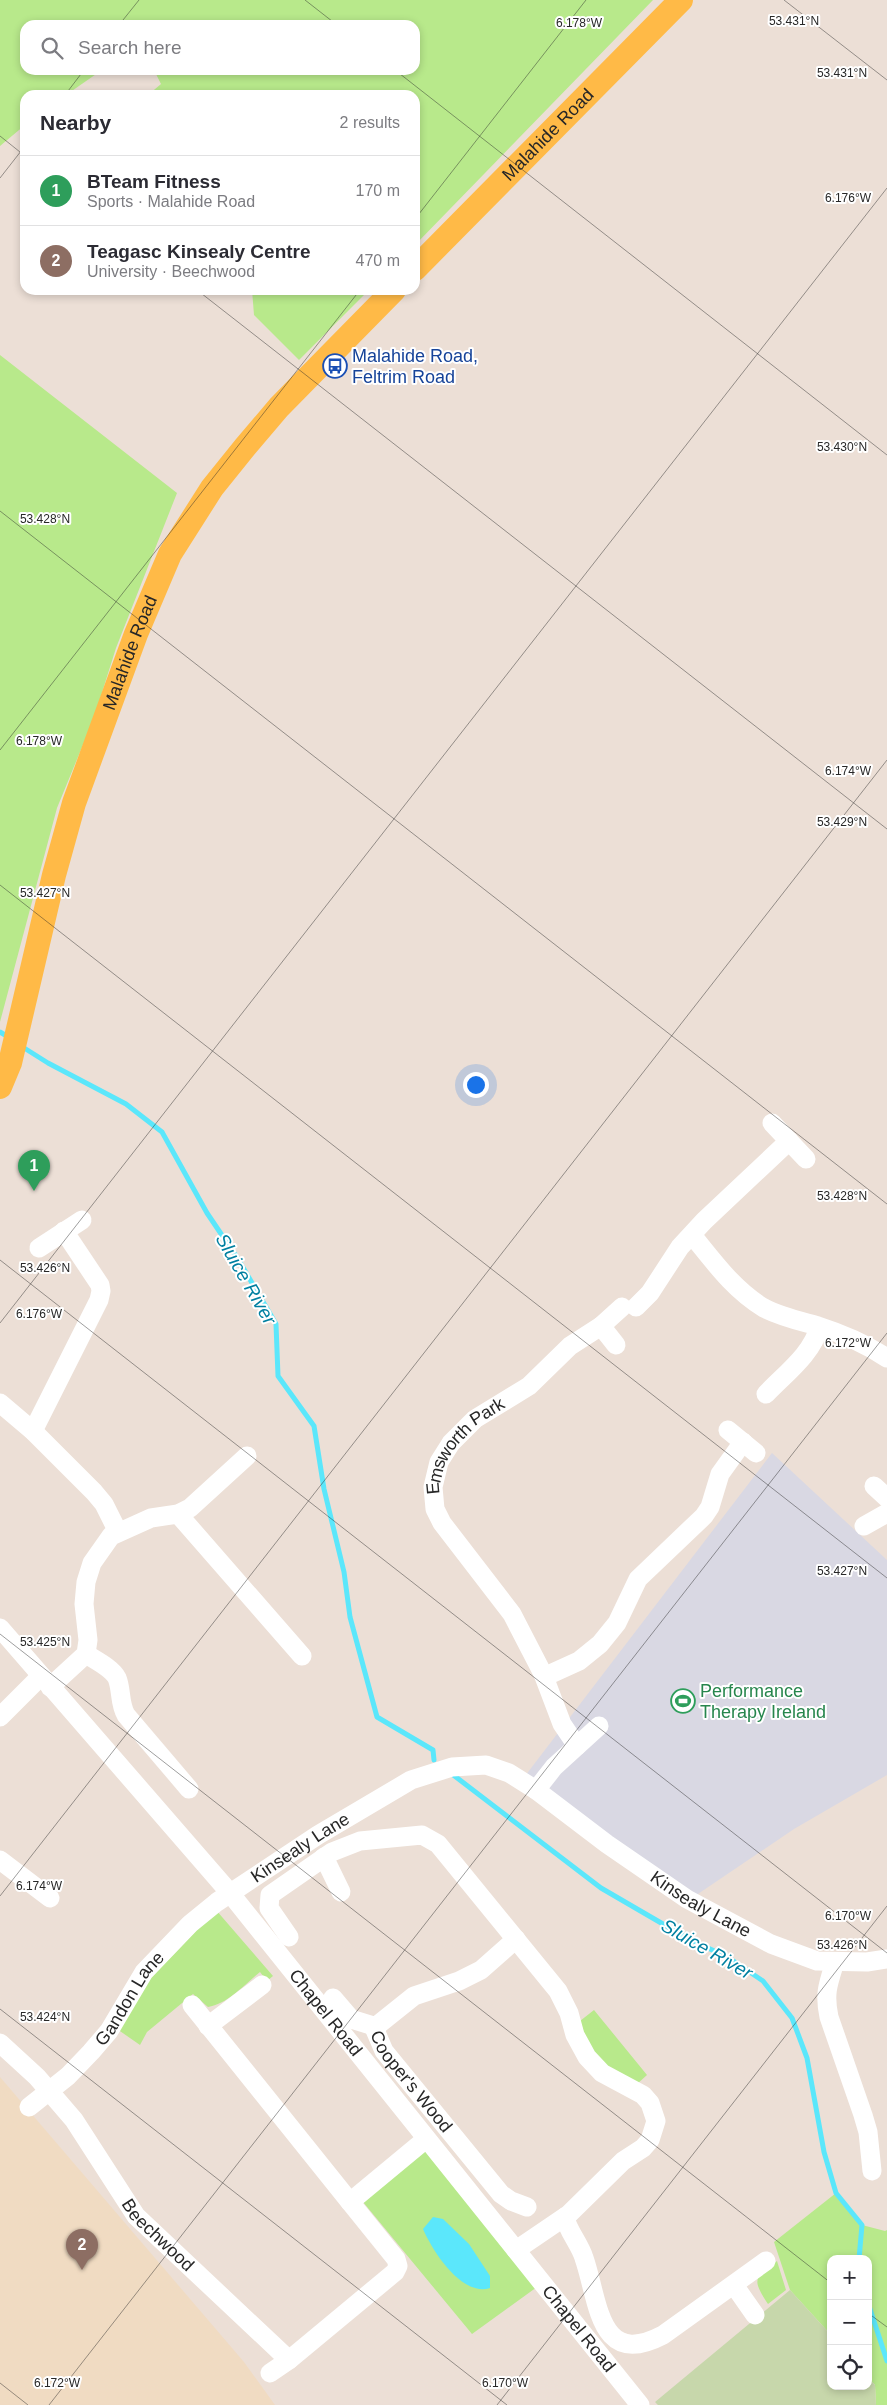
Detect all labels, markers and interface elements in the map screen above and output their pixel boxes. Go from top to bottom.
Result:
text: 53.431°N [769,14,819,28]
text: 6.178°W [556,16,603,30]
search box [20,20,420,75]
icon: search [38,34,66,62]
text: Search here [78,37,182,58]
text: 53.431°N [817,66,867,80]
street label: Malahide Road [498,85,598,185]
text: Nearby [40,111,111,134]
text: 2 results [340,114,400,131]
text: BTeam Fitness [87,171,221,192]
text: 1 [52,182,60,199]
text: 170 m [356,182,400,199]
text: 6.176°W [825,191,872,205]
text: Sports · Malahide Road [87,193,255,210]
text: Teagasc Kinsealy Centre [87,241,311,262]
text: 2 [52,252,60,269]
text: 470 m [356,252,400,269]
text: University · Beechwood [87,263,255,280]
place label: Malahide Road, Feltrim Road [352,346,478,387]
bus stop icon: Malahide Road, Feltrim Road [322,353,348,379]
text: 53.430°N [817,440,867,454]
text: 53.428°N [20,512,70,526]
street label: Malahide Road [99,593,161,713]
text: 6.178°W [16,734,63,748]
text: 6.174°W [825,764,872,778]
text: 53.429°N [817,815,867,829]
text: 53.427°N [20,886,70,900]
your location [463,1072,489,1098]
pin: 1 [18,1150,50,1191]
text: 53.428°N [817,1189,867,1203]
water label: Sluice River [212,1230,281,1329]
text: 53.426°N [20,1261,70,1275]
text: 6.176°W [16,1307,63,1321]
text: 6.172°W [825,1336,872,1350]
street label: Emsworth Park [423,1393,509,1495]
text: 53.427°N [817,1564,867,1578]
text: 53.425°N [20,1635,70,1649]
place label: Performance Therapy Ireland [700,1681,826,1722]
sports icon: Performance Therapy Ireland [670,1688,696,1714]
street label: Kinsealy Lane [247,1809,353,1887]
street label: Kinsealy Lane [647,1867,754,1941]
text: 6.174°W [16,1879,63,1893]
text: 6.170°W [825,1909,872,1923]
water label: Sluice River [658,1915,757,1984]
text: 53.426°N [817,1938,867,1952]
street label: Gandon Lane [91,1948,168,2050]
street label: Chapel Road [285,1965,366,2060]
text: 53.424°N [20,2010,70,2024]
street label: Cooper's Wood [366,2027,456,2136]
street label: Beechwood [118,2195,198,2275]
pin: 2 [66,2229,98,2270]
map controls [827,2255,872,2390]
button: + [827,2255,872,2300]
street label: Chapel Road [538,2281,620,2376]
button: − [827,2300,872,2345]
button: locate [827,2345,872,2390]
text: 6.172°W [34,2376,81,2390]
text: 6.170°W [482,2376,529,2390]

